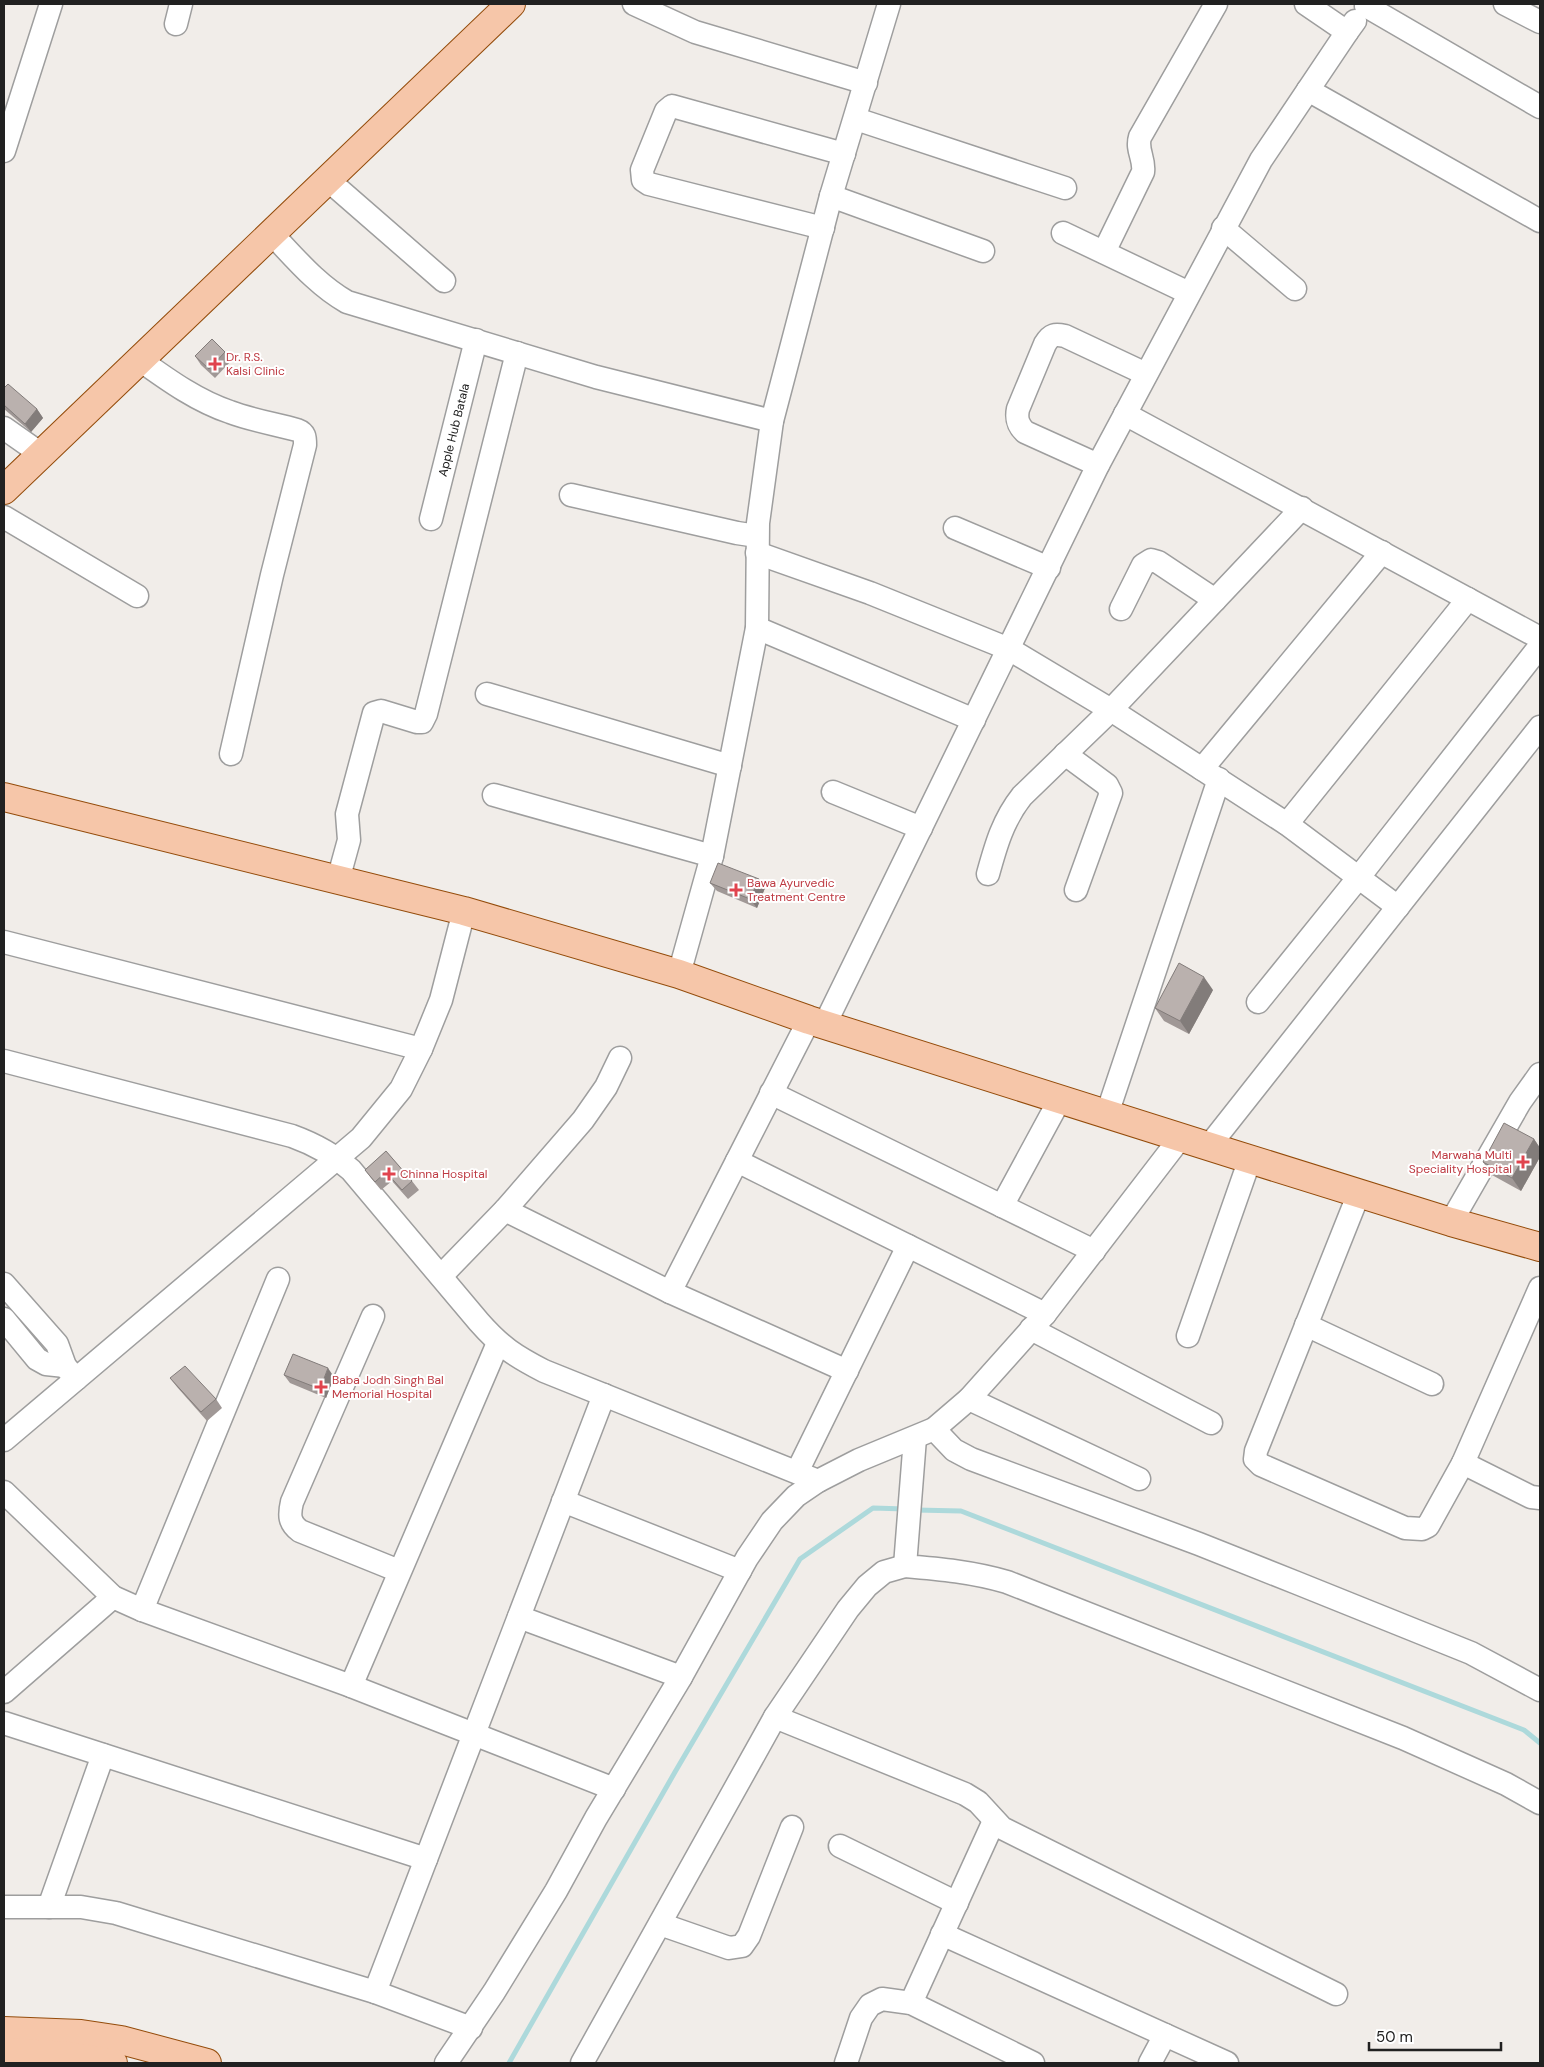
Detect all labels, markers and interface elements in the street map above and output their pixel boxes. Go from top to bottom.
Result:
place label: Dr. R.S. Kalsi Clinic [226,349,285,379]
marker: Dr. R.S. Kalsi Clinic [208,357,222,371]
street label: Apple Hub Batala [435,382,473,478]
place label: Bawa Ayurvedic Treatment Centre [747,875,846,905]
marker: Bawa Ayurvedic Treatment Centre [729,883,743,897]
place label: Marwaha Multi Speciality Hospital [1409,1147,1512,1177]
marker: Marwaha Multi Speciality Hospital [1516,1155,1530,1169]
place label: Chinna Hospital [400,1166,488,1182]
marker: Chinna Hospital [382,1167,396,1181]
place label: Baba Jodh Singh Bal Memorial Hospital [332,1372,444,1402]
marker: Baba Jodh Singh Bal Memorial Hospital [314,1380,328,1394]
scale bar [1369,2020,1502,2052]
text: 50 m [1376,2027,1413,2047]

